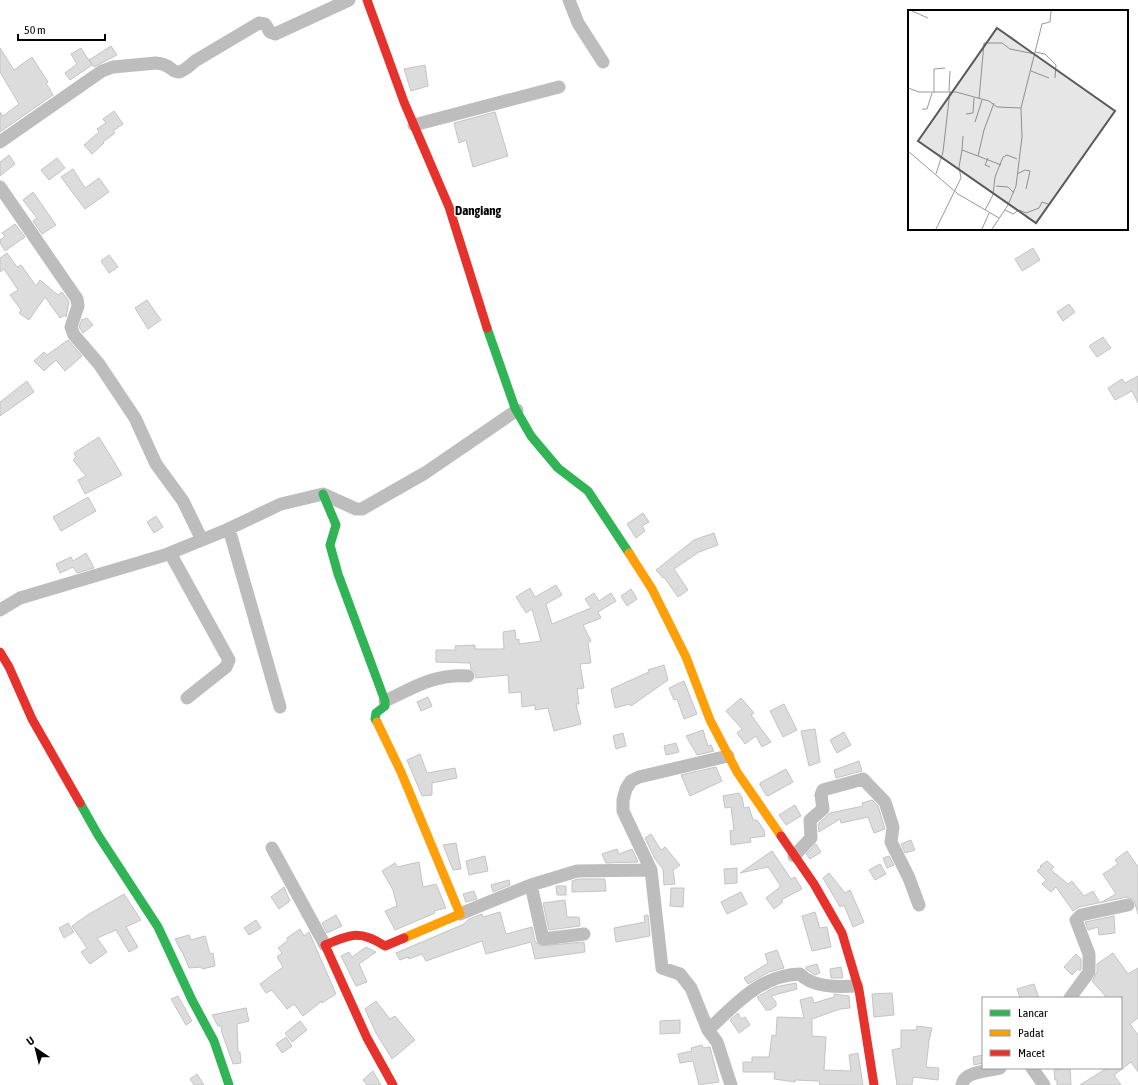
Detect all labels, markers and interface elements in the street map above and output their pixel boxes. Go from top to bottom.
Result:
inset map [908,10,1128,230]
scale bar [18,16,105,42]
text: 50 m [24,23,46,37]
district label: Dangiang [455,203,501,218]
legend [982,997,1122,1069]
text: Lancar [1018,1006,1048,1020]
text: Padat [1018,1026,1044,1040]
north arrow [16,1029,56,1069]
text: U [24,1034,36,1048]
text: Macet [1018,1046,1046,1060]

